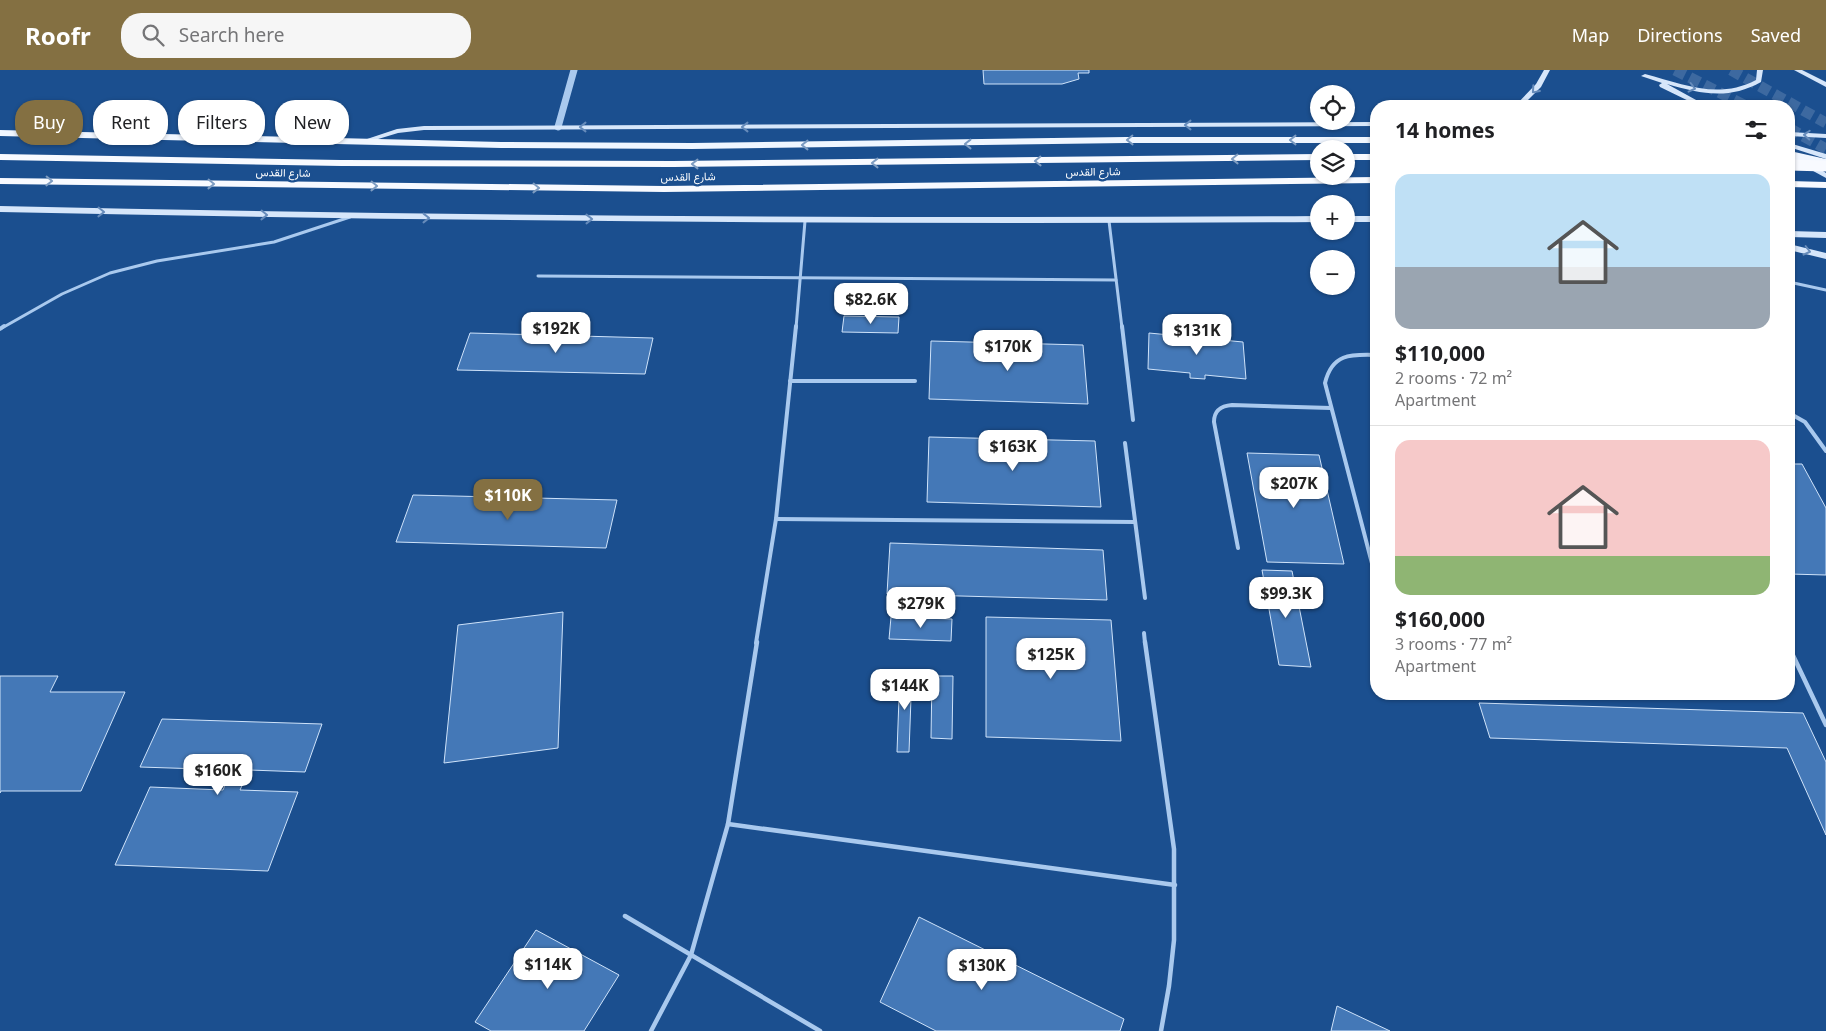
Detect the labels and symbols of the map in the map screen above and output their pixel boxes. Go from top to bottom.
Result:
one-way arrow [1688,82,1697,93]
one-way arrow [1532,84,1541,93]
one-way arrow [1183,120,1191,130]
one-way arrow [578,122,586,132]
one-way arrow [741,122,748,132]
one-way arrow [1803,130,1811,141]
one-way arrow [1126,135,1134,145]
one-way arrow [1288,135,1296,145]
one-way arrow [963,138,971,149]
one-way arrow [801,140,808,150]
one-way arrow [1231,153,1239,164]
one-way arrow [1033,156,1041,166]
one-way arrow [871,158,878,168]
one-way arrow [691,159,698,169]
street label: شارع القدس [1065,163,1121,180]
street label: شارع القدس [255,164,311,181]
street label: شارع القدس [660,168,716,185]
one-way arrow [45,176,53,187]
one-way arrow [207,178,215,189]
one-way arrow [370,181,378,191]
one-way arrow [532,183,540,193]
one-way arrow [97,206,105,217]
one-way arrow [260,210,268,220]
one-way arrow [422,213,430,223]
one-way arrow [585,214,593,224]
one-way arrow [1803,245,1812,256]
pin: $82.6K [830,282,912,325]
pin: $192K [521,312,591,354]
pin: $131K [1162,314,1232,356]
pin: $170K [973,330,1043,372]
pin: $163K [978,430,1048,472]
pin: $207K [1259,466,1329,509]
pin: $110K [473,478,543,521]
pin: $99.3K [1245,576,1327,619]
pin: $279K [886,586,956,629]
pin: $125K [1016,638,1086,680]
pin: $144K [870,668,940,711]
pin: $160K [183,754,253,796]
pin: $114K [513,948,583,990]
pin: $130K [947,948,1017,991]

